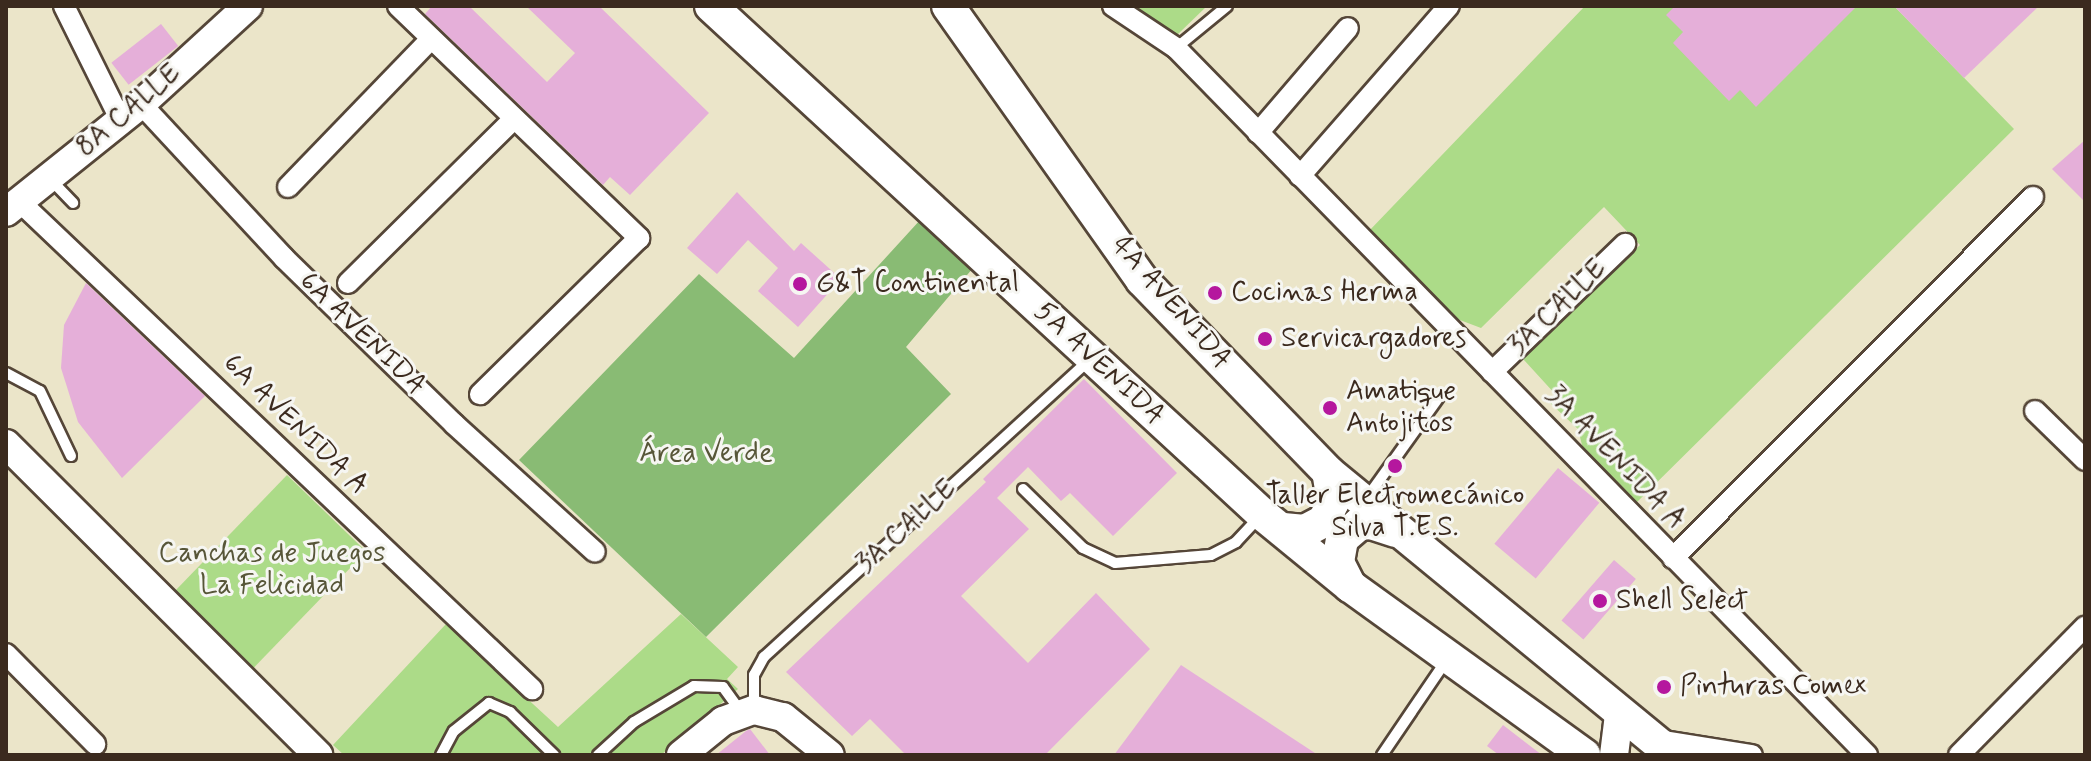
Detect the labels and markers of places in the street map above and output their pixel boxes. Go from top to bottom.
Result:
place label: G&T Continental [816,267,1016,301]
marker: G&T Continental [791,275,809,293]
place label: Cocinas Herma [1231,276,1427,310]
marker: Cocinas Herma [1206,284,1224,302]
place label: Servicargadores [1281,322,1466,356]
marker: Servicargadores [1256,330,1274,348]
place label: Amatique Antojitos [1346,375,1456,441]
marker: Amatique Antojitos [1321,399,1339,417]
marker: Taller Electromecánico Silva T.E.S. [1386,457,1404,475]
place label: Taller Electromecánico Silva T.E.S. [1266,479,1524,545]
place label: Shell Select [1616,584,1750,618]
marker: Shell Select [1591,592,1609,610]
place label: Pinturas Comex [1680,670,1873,704]
marker: Pinturas Comex [1655,678,1673,696]

